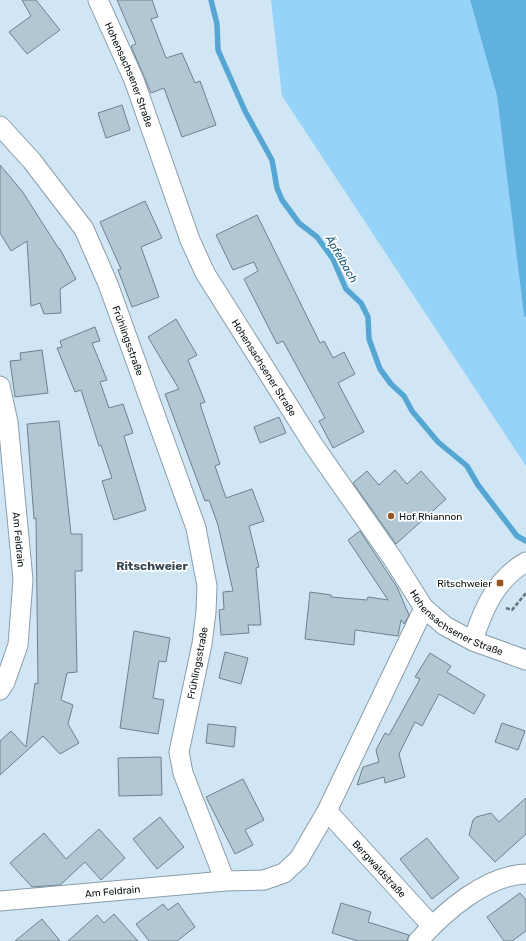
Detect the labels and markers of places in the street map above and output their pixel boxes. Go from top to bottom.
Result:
marker: Hof Rhiannon [386,511,396,521]
place label: Hof Rhiannon [399,511,462,523]
place label: Ritschweier [437,578,492,590]
marker: Ritschweier [495,578,505,588]

